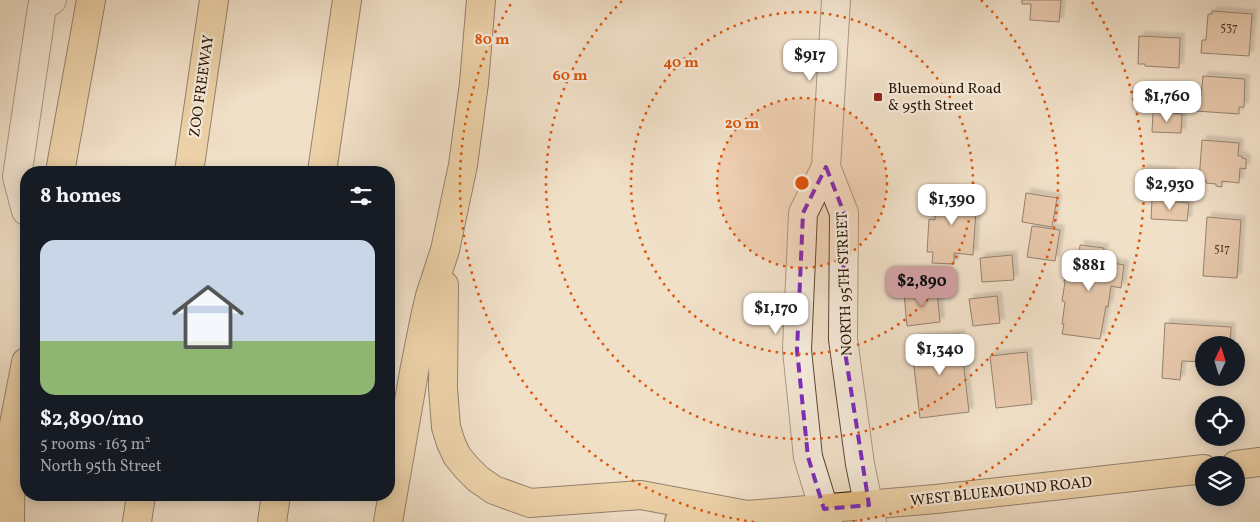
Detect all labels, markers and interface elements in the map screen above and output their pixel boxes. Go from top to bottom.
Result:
house number: 537 [1220,20,1238,36]
text: 80 m [475,30,510,51]
street label: ZOO FREEWAY [185,33,220,139]
pin: $917 [780,39,840,82]
text: $917 [794,45,826,67]
text: 40 m [663,53,699,74]
text: 60 m [553,66,588,87]
place label: Bluemound Road & 95th Street [888,79,1001,117]
pin: $1,760 [1126,80,1208,123]
text: $1,760 [1144,86,1190,108]
marker: Bluemound Road & 95th Street [872,91,884,103]
text: 20 m [725,114,760,135]
pin: $2,930 [1129,168,1211,211]
centre of rings [793,174,811,192]
text: $2,930 [1146,174,1194,196]
text: 8 homes [40,182,121,211]
icon: filters [347,182,375,210]
pin: $1,390 [911,184,993,226]
text: $1,390 [929,189,975,211]
street label: NORTH 95TH STREET [832,211,859,356]
house number: 517 [1214,241,1230,257]
pin: $881 [1059,250,1119,292]
text: $881 [1073,255,1105,277]
pin: $2,890 [881,266,963,308]
text: $2,890 [897,271,947,293]
icon: home [163,272,253,362]
pin: $1,170 [735,292,817,335]
text: $1,170 [754,298,798,320]
pin: $1,340 [899,334,981,376]
north arrow [1195,336,1245,386]
map controls [1195,336,1245,506]
text: $1,340 [916,339,964,361]
button: locate [1195,396,1245,446]
text: $2,890/mo [40,405,144,434]
text: 5 rooms · 163 m² [40,434,151,456]
text: North 95th Street [40,456,162,478]
button: layers [1195,456,1245,506]
street label: WEST BLUEMOUND ROAD [909,473,1093,512]

